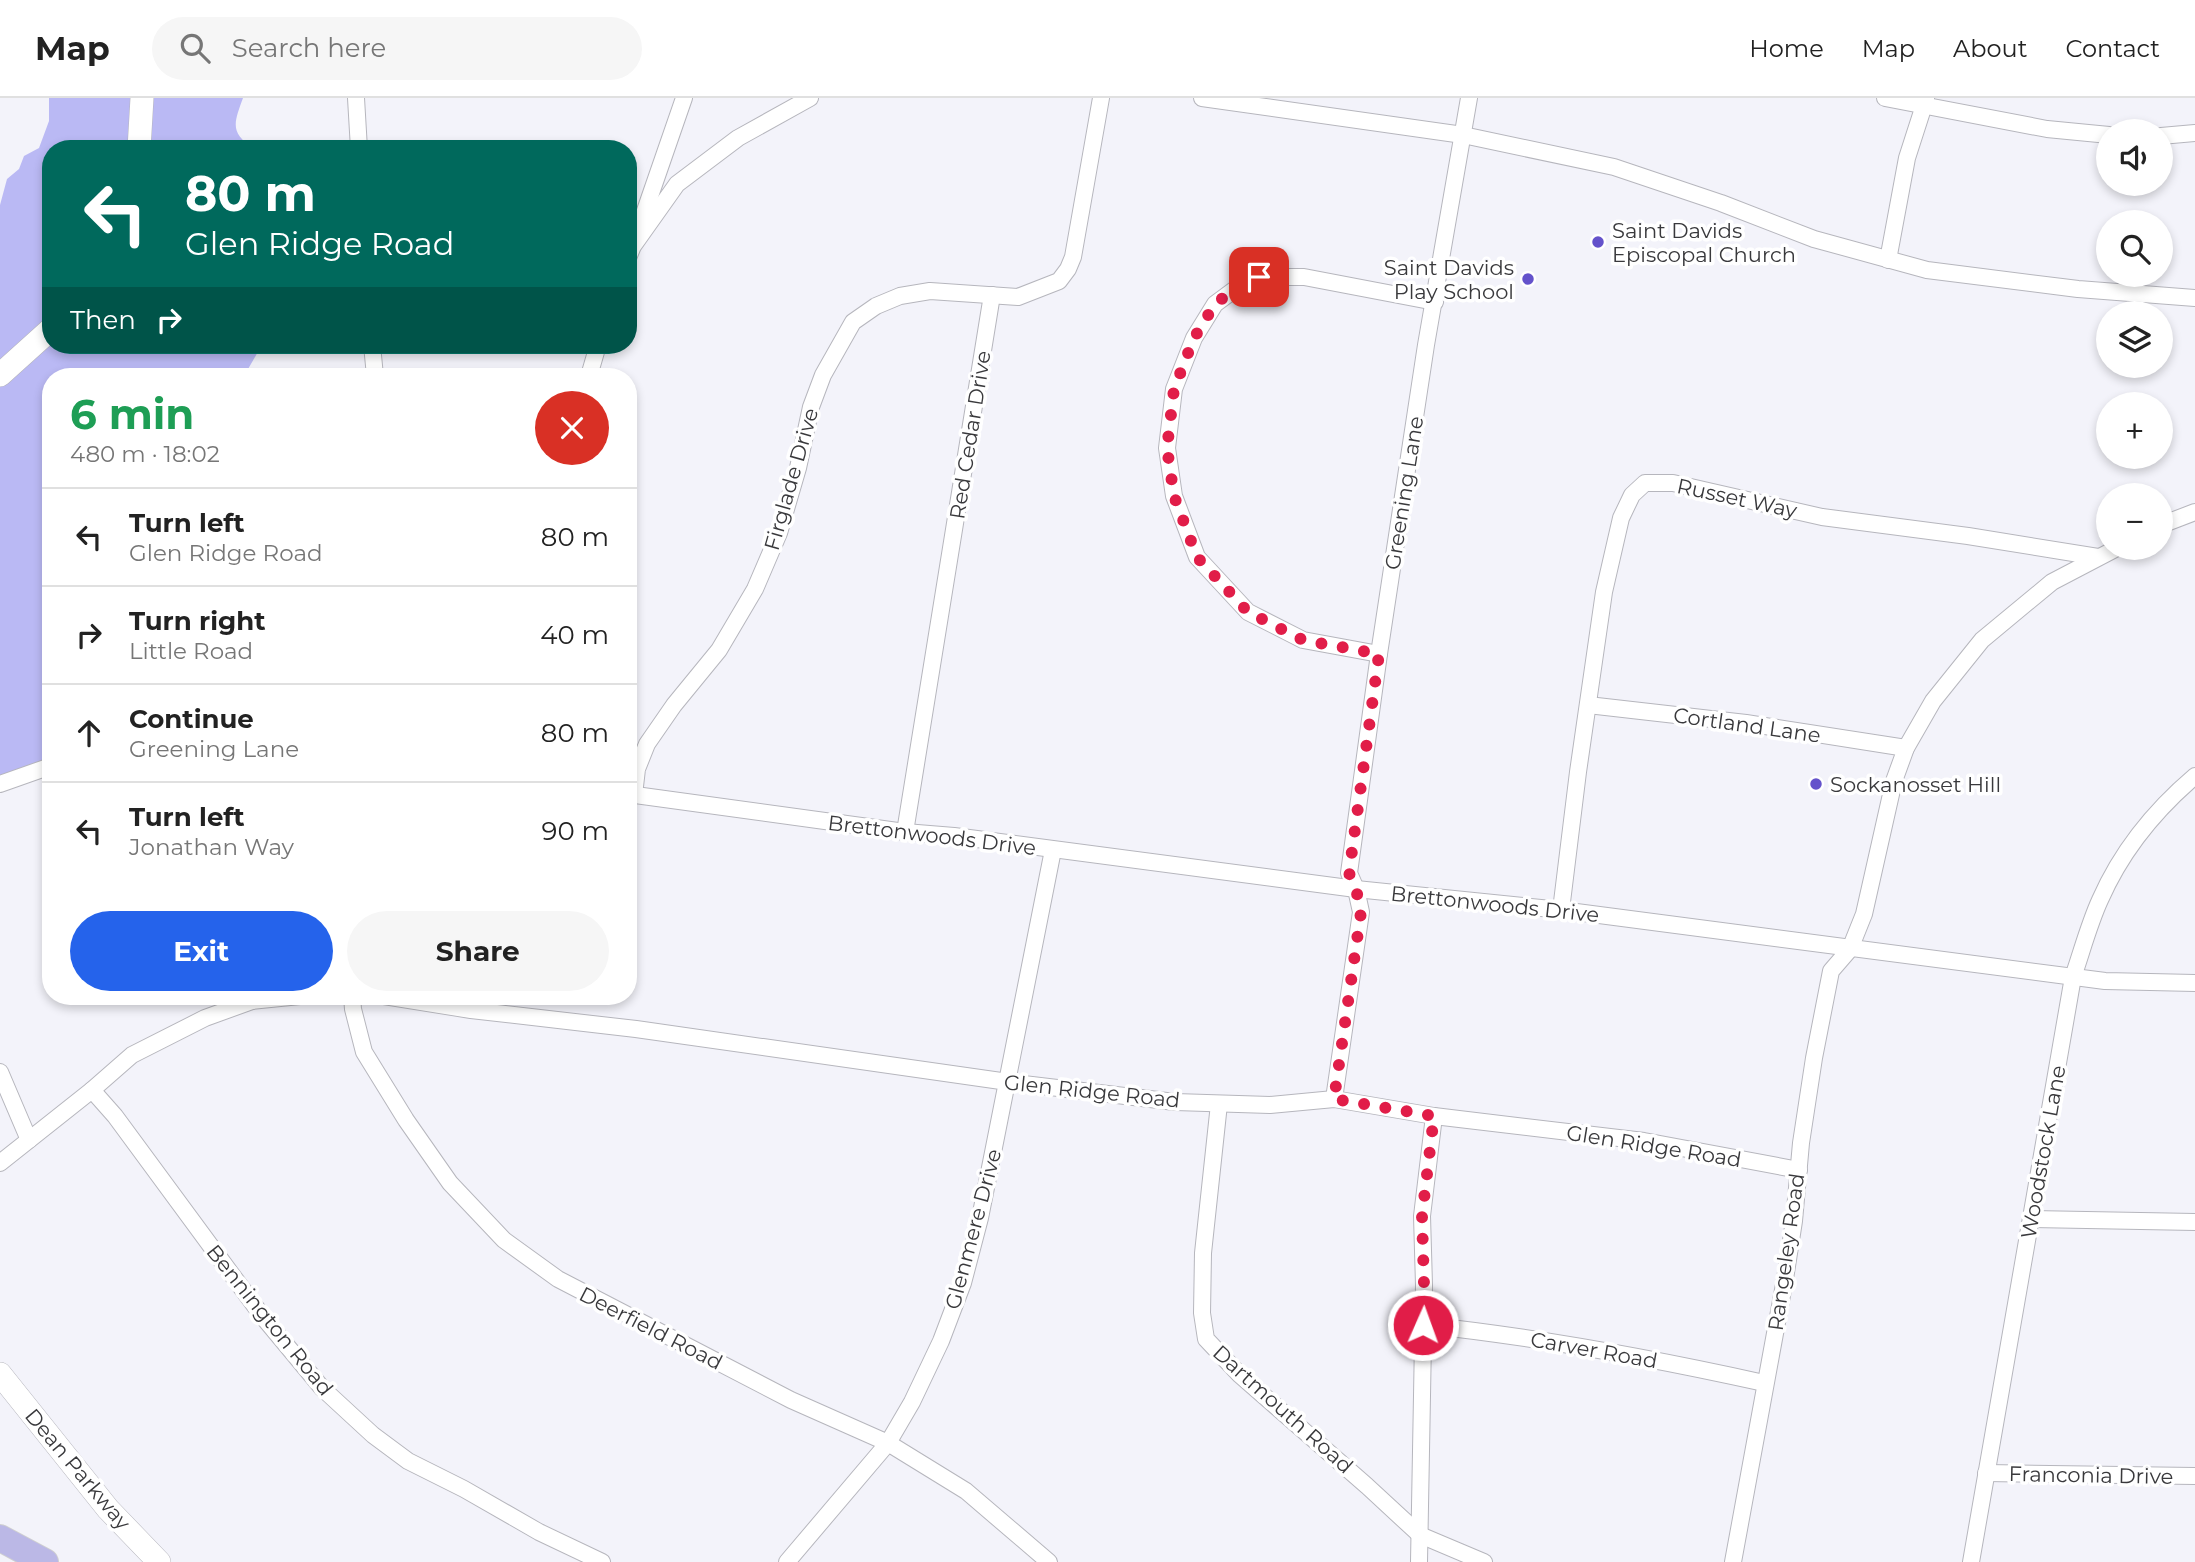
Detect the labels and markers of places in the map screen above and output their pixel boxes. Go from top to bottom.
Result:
place label: Saint Davids Episcopal Church [1612,218,1796,267]
marker: Saint Davids Episcopal Church [1590,234,1606,250]
pin [1229,247,1289,307]
place label: Saint Davids Play School [1384,255,1514,304]
marker: Saint Davids Play School [1520,271,1536,287]
place label: Sockanosset Hill [1830,772,2001,797]
marker: Sockanosset Hill [1808,776,1824,792]

